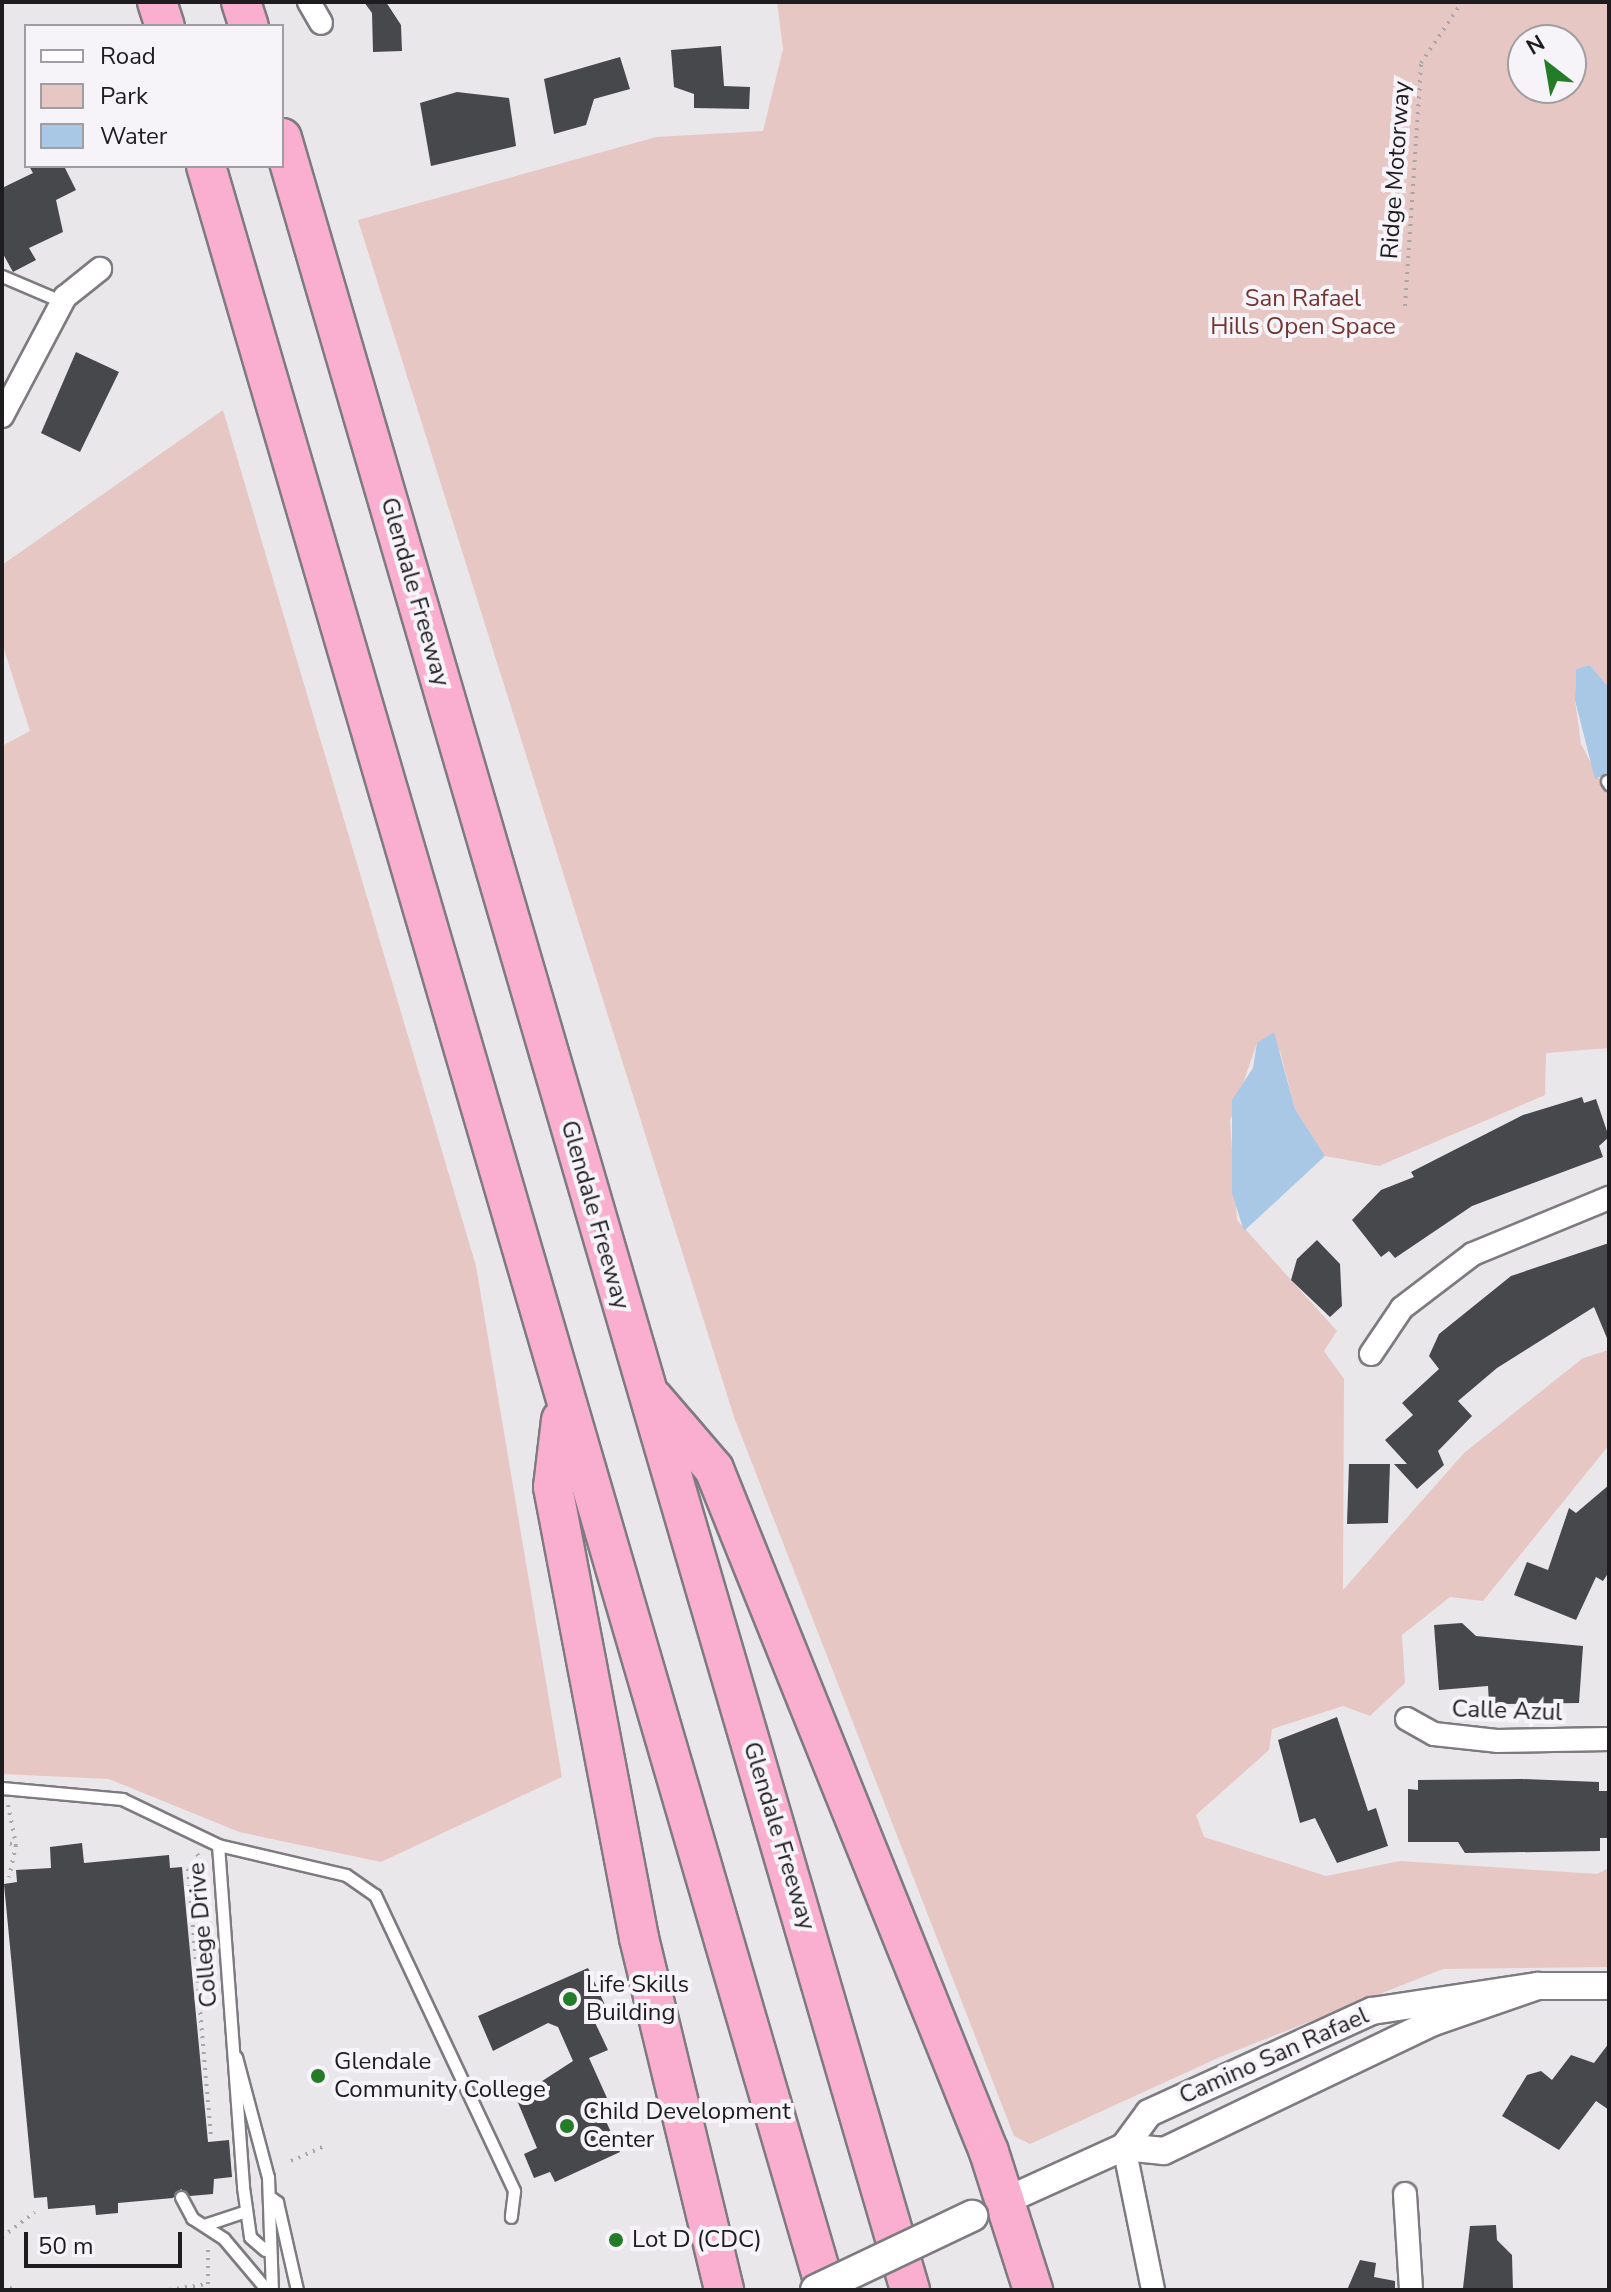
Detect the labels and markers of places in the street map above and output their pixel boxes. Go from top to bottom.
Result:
place label: Life Skills Building [586,1971,689,2027]
marker: Life Skills Building [561,1990,579,2008]
place label: Glendale Community College [334,2048,546,2104]
marker: Glendale Community College [309,2067,327,2085]
place label: Child Development Center [583,2098,791,2154]
marker: Child Development Center [558,2117,576,2135]
place label: Lot D (CDC) [632,2226,762,2254]
marker: Lot D (CDC) [607,2231,625,2249]

